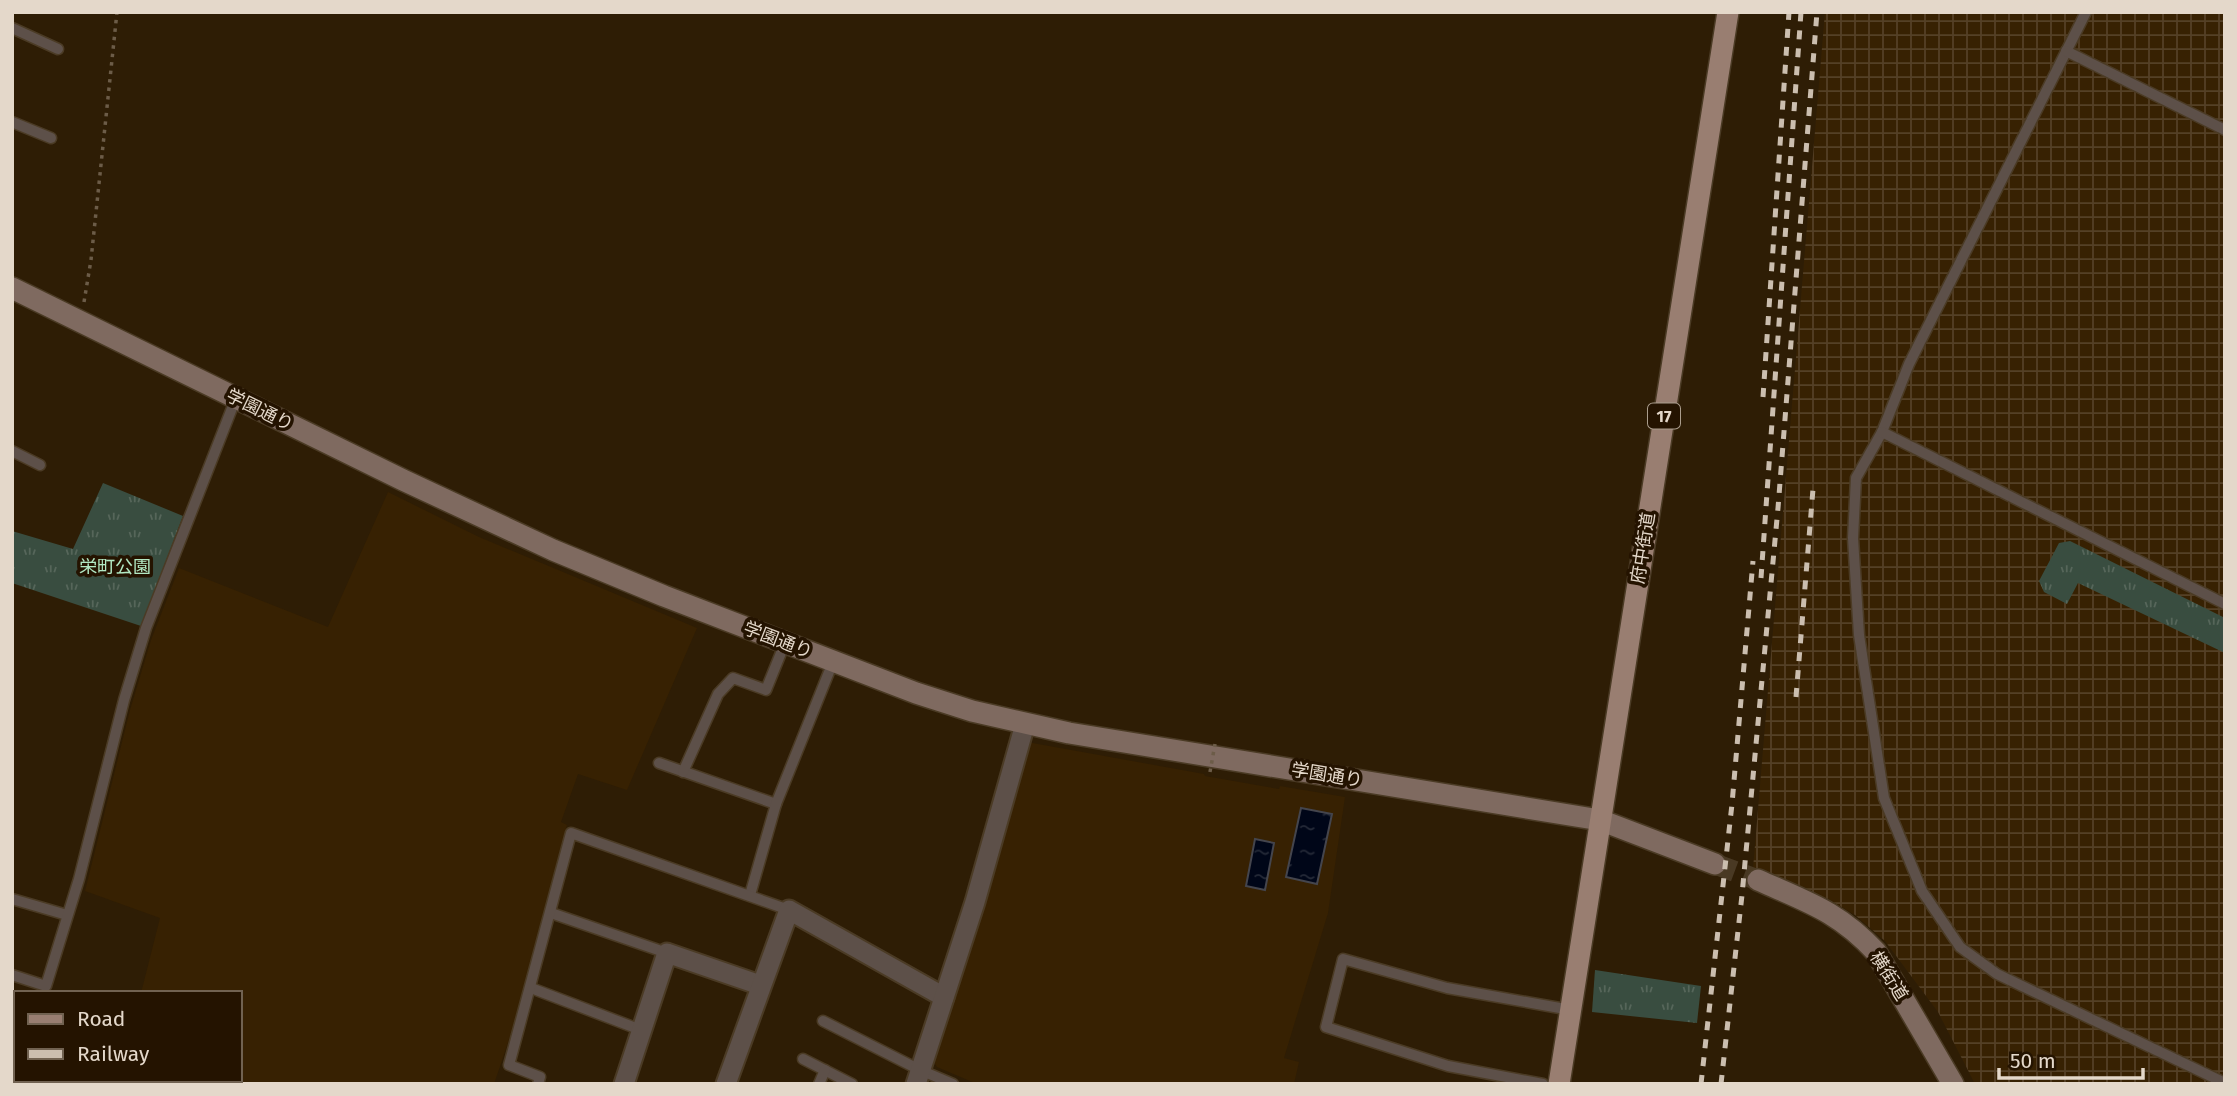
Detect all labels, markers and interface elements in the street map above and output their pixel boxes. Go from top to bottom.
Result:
street label: 学園通り [223,384,297,436]
road number: 17 [1648,404,1680,428]
street label: 府中街道 [1627,511,1659,585]
park label: 栄町公園 [79,556,151,578]
street label: 学園通り [740,617,816,663]
street label: 学園通り [1290,759,1364,791]
street label: 横街道 [1865,947,1913,1005]
legend [14,991,242,1082]
text: Road [77,1006,125,1032]
scale bar [1999,1036,2142,1080]
text: Railway [77,1041,150,1067]
text: 50 m [2010,1048,2056,1074]

